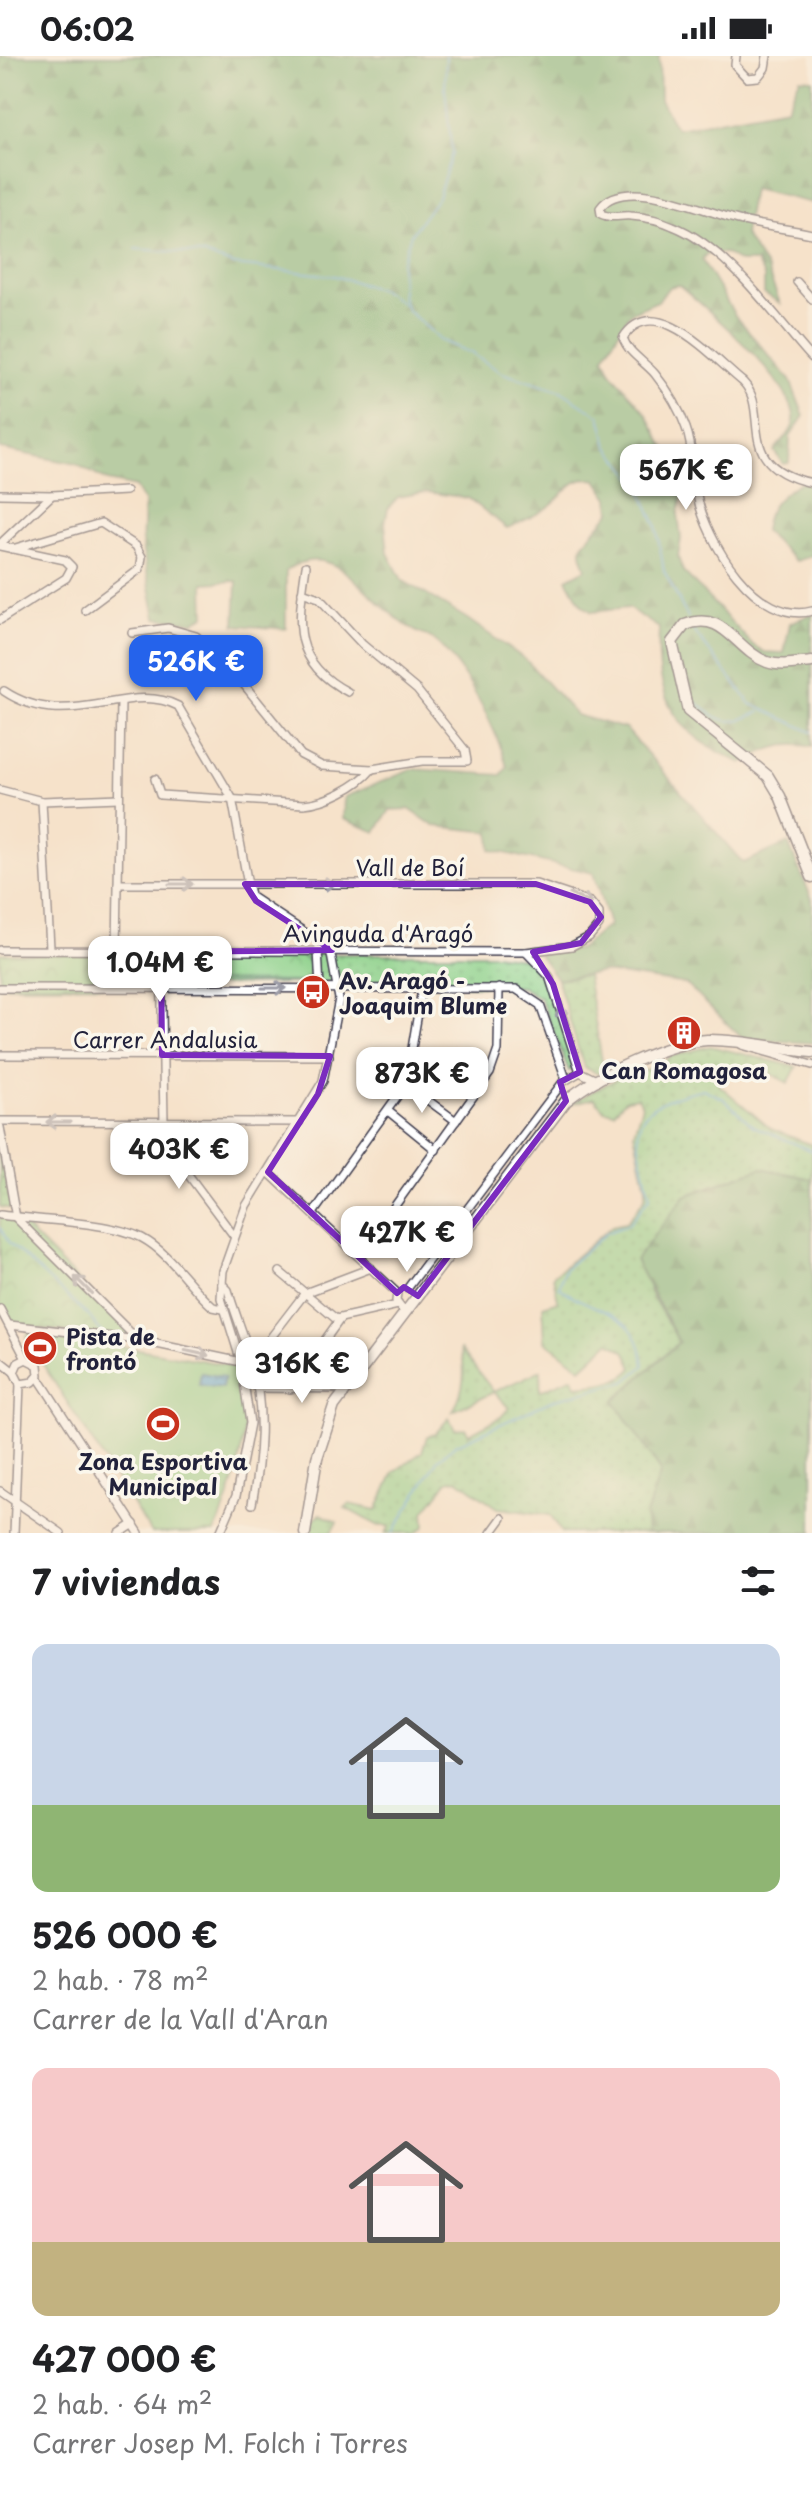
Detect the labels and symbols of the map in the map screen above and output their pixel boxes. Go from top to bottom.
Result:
pin: 567K € [621,444,751,512]
pin: 526K € [131,635,261,703]
street label: Vall de Boí [356,850,465,883]
one-way arrow [167,876,194,892]
one-way arrow [309,876,336,892]
one-way arrow [568,892,592,907]
street label: Avinguda d'Aragó [283,916,473,949]
pin: 1.04M € [86,936,234,1004]
place label: Av. Aragó - Joaquim Blume [339,963,507,1021]
bus stop icon: Av. Aragó - Joaquim Blume [294,973,332,1011]
one-way arrow [260,980,287,996]
one-way arrow [555,1004,570,1030]
building icon: Can Romagosa [665,1014,703,1052]
street label: Carrer Andalusia [73,1022,257,1055]
pin: 873K € [357,1047,487,1115]
place label: Can Romagosa [601,1053,767,1086]
one-way arrow [45,1114,72,1129]
pin: 403K € [114,1123,244,1191]
pin: 427K € [342,1206,472,1274]
one-way arrow [74,1276,93,1295]
place label: Pista de frontó [66,1319,155,1377]
sports icon: Pista de frontó [21,1329,59,1367]
pin: 316K € [237,1337,367,1405]
one-way arrow [184,1346,210,1361]
sports icon: Zona Esportiva Municipal [144,1405,182,1443]
place label: Zona Esportiva Municipal [78,1444,248,1502]

